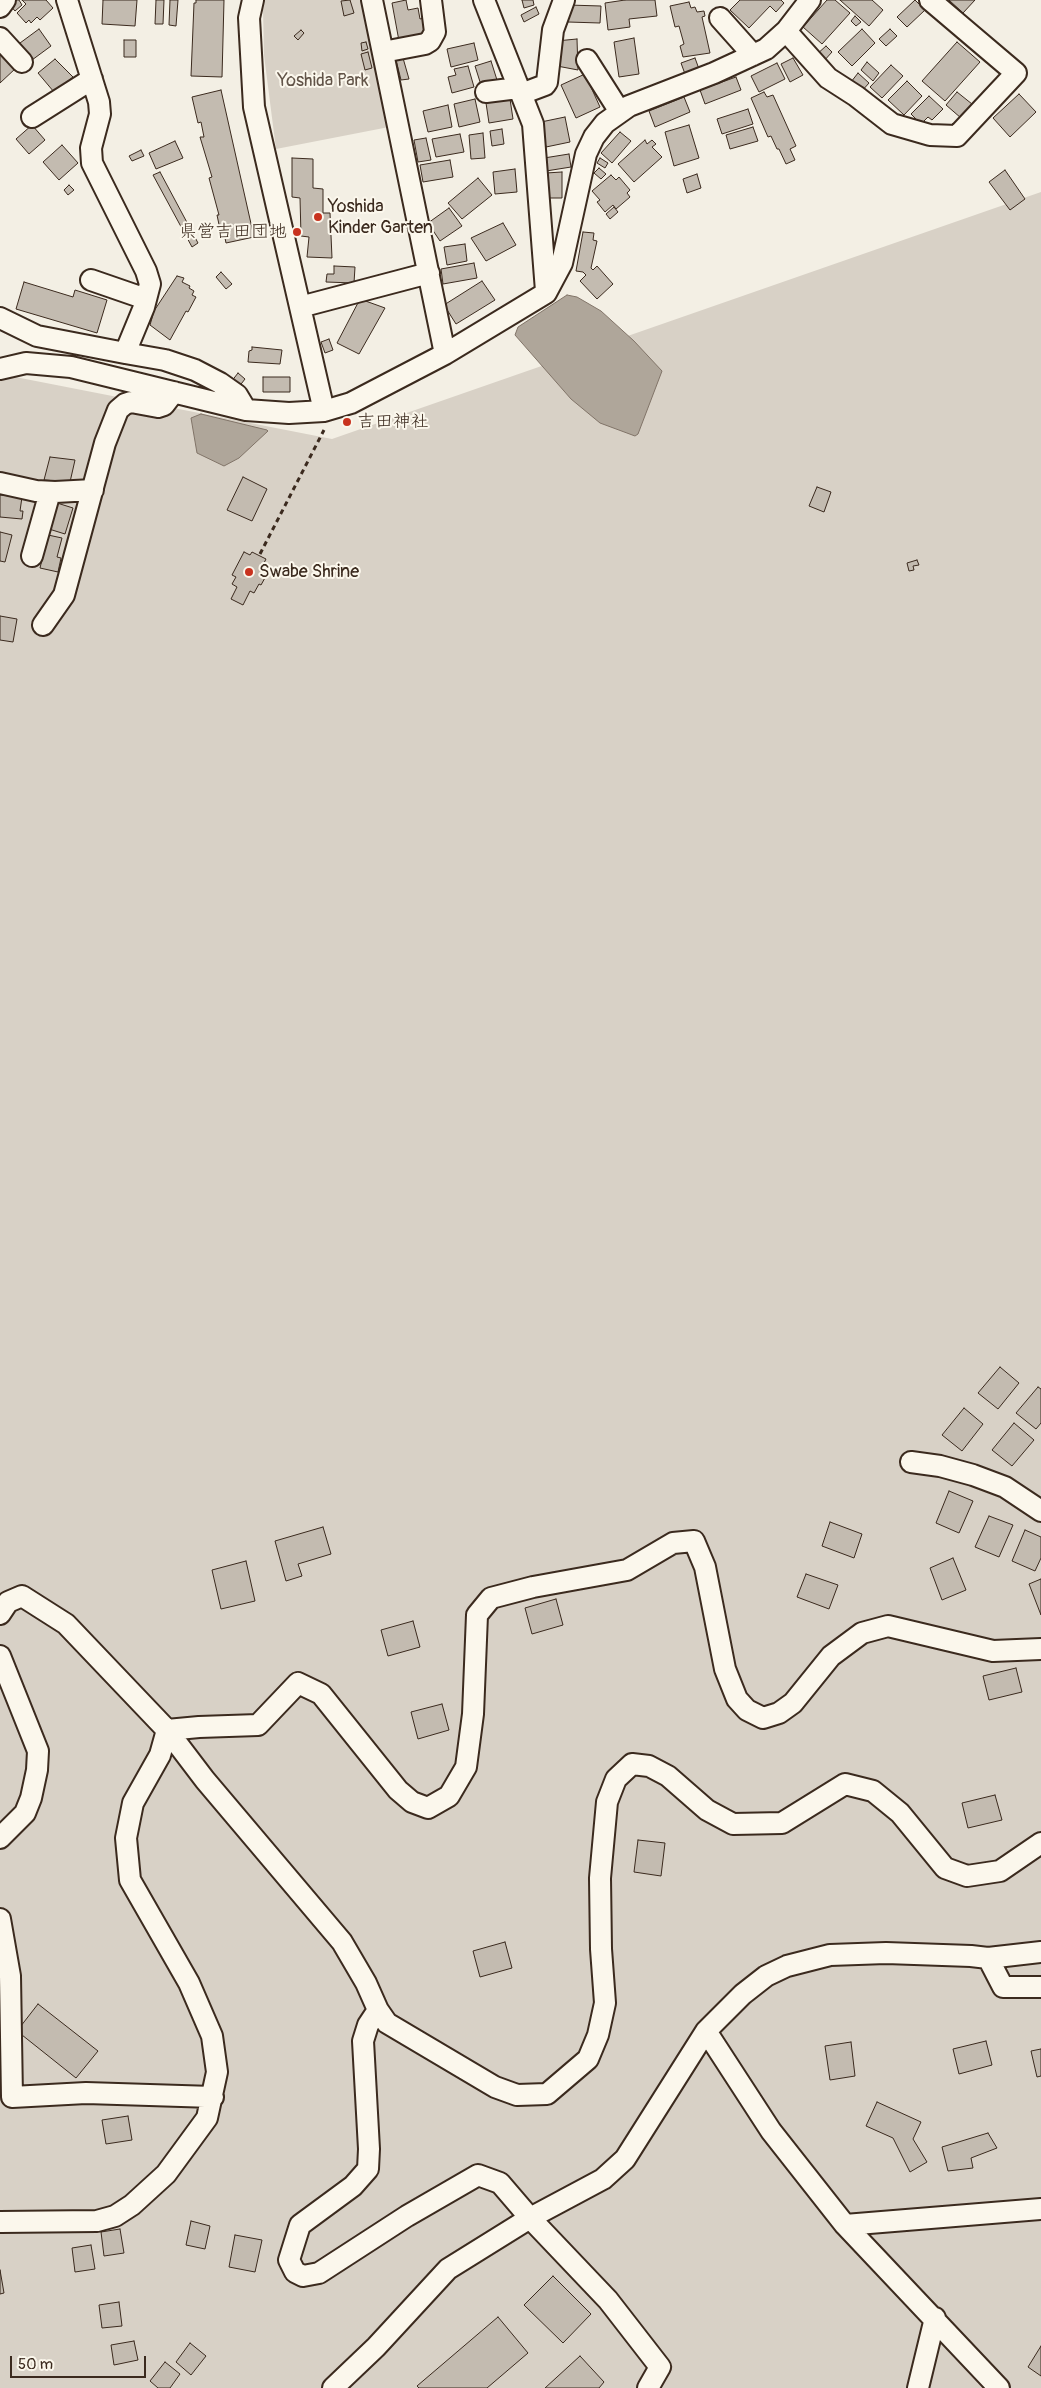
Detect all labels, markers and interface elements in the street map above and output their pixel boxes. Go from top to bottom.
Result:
park label: Yoshida Park [278,70,368,92]
place label: Yoshida Kinder Garten [328,196,433,238]
marker: Yoshida Kinder Garten [312,211,324,223]
place label: 県営吉田団地 [179,221,287,243]
marker: 県営吉田団地 [291,226,303,238]
place label: 吉田神社 [357,411,429,433]
marker: 吉田神社 [341,416,353,428]
place label: Swabe Shrine [259,561,359,583]
marker: Swabe Shrine [243,566,255,578]
scale bar [12,2346,149,2378]
text: 50 m [18,2355,53,2374]

